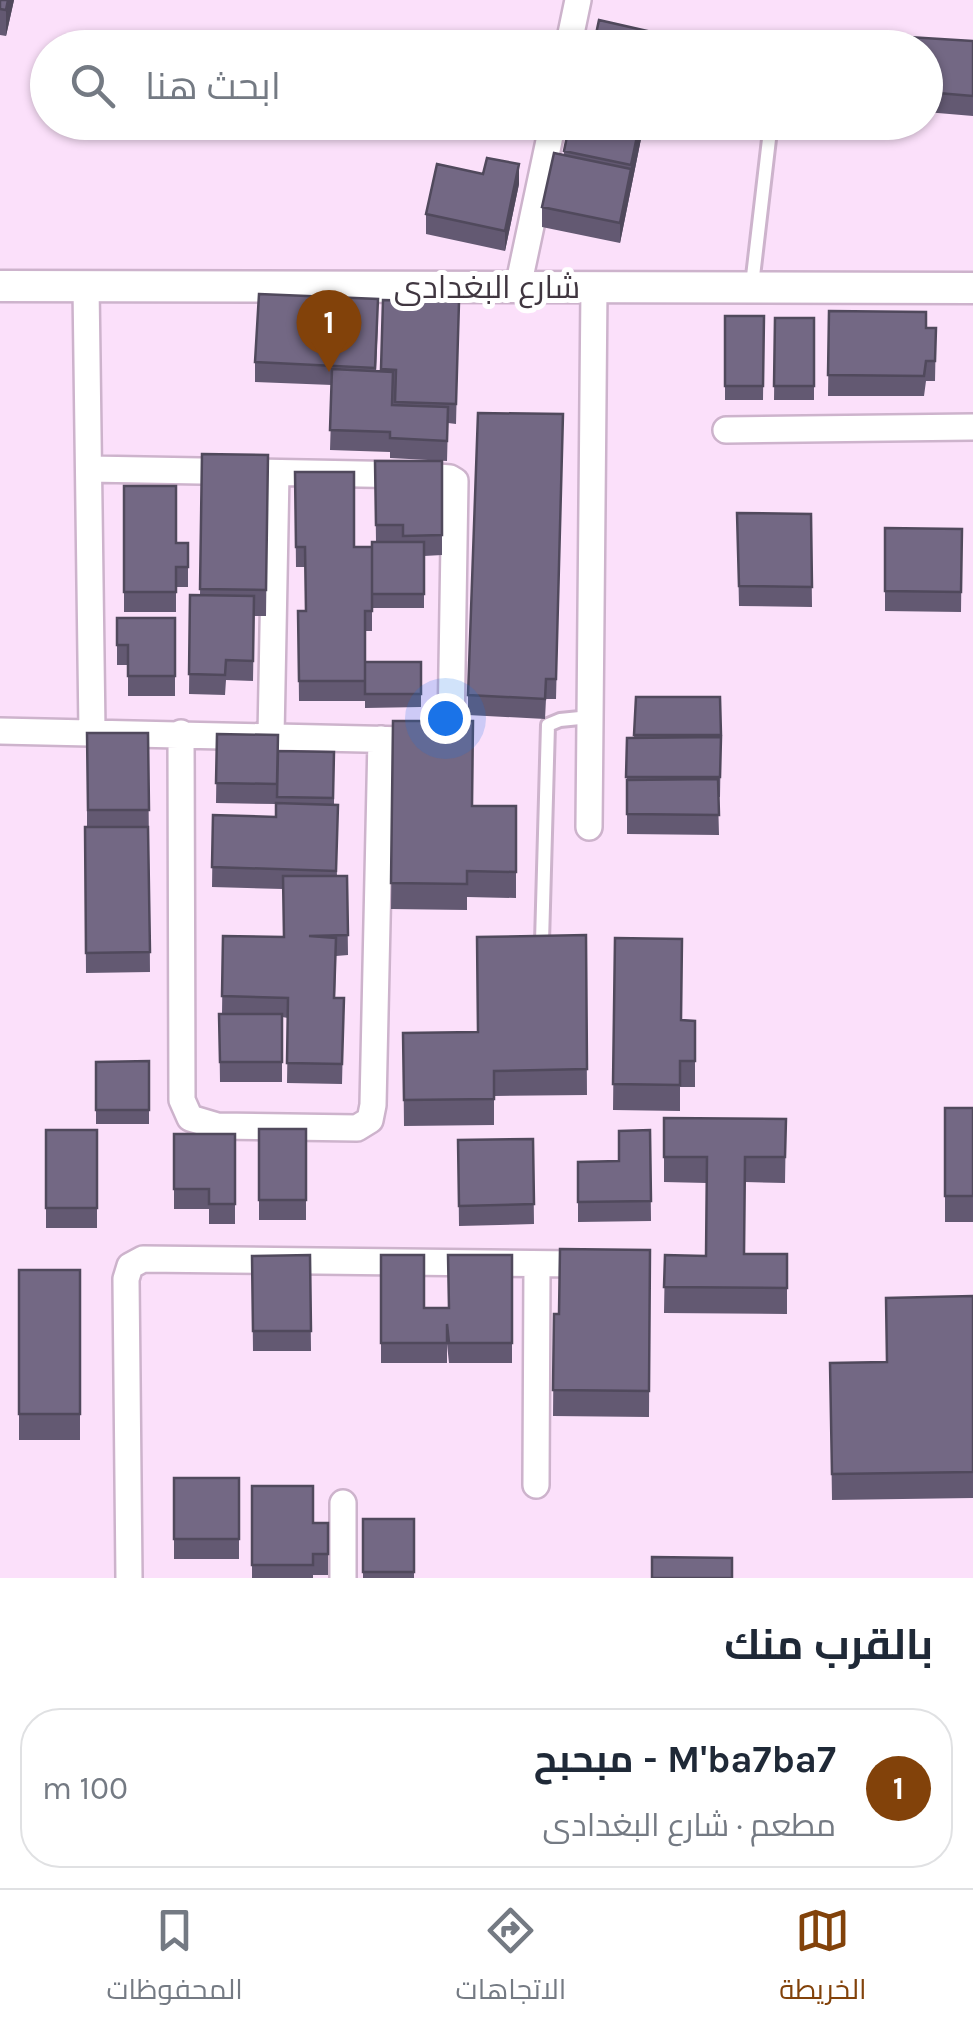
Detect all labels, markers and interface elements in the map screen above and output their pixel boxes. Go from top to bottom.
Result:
search box [30,30,943,140]
icon: search [65,58,120,113]
text: ابحث هنا [145,64,281,109]
street label: شارع البغدادى [394,269,580,309]
pin: 1 [296,290,362,372]
your location [420,693,471,744]
text: بالقرب منك [724,1620,933,1670]
text: M'ba7ba7 - مبحبح [534,1737,836,1782]
text: 100 m [42,1770,128,1807]
text: 1 [893,1770,904,1807]
text: مطعم · شارع البغدادى [543,1807,836,1844]
tab: المحفوظات [106,1903,243,2015]
tab: الاتجاهات [456,1903,566,2015]
tab: الخريطة [779,1903,867,2015]

